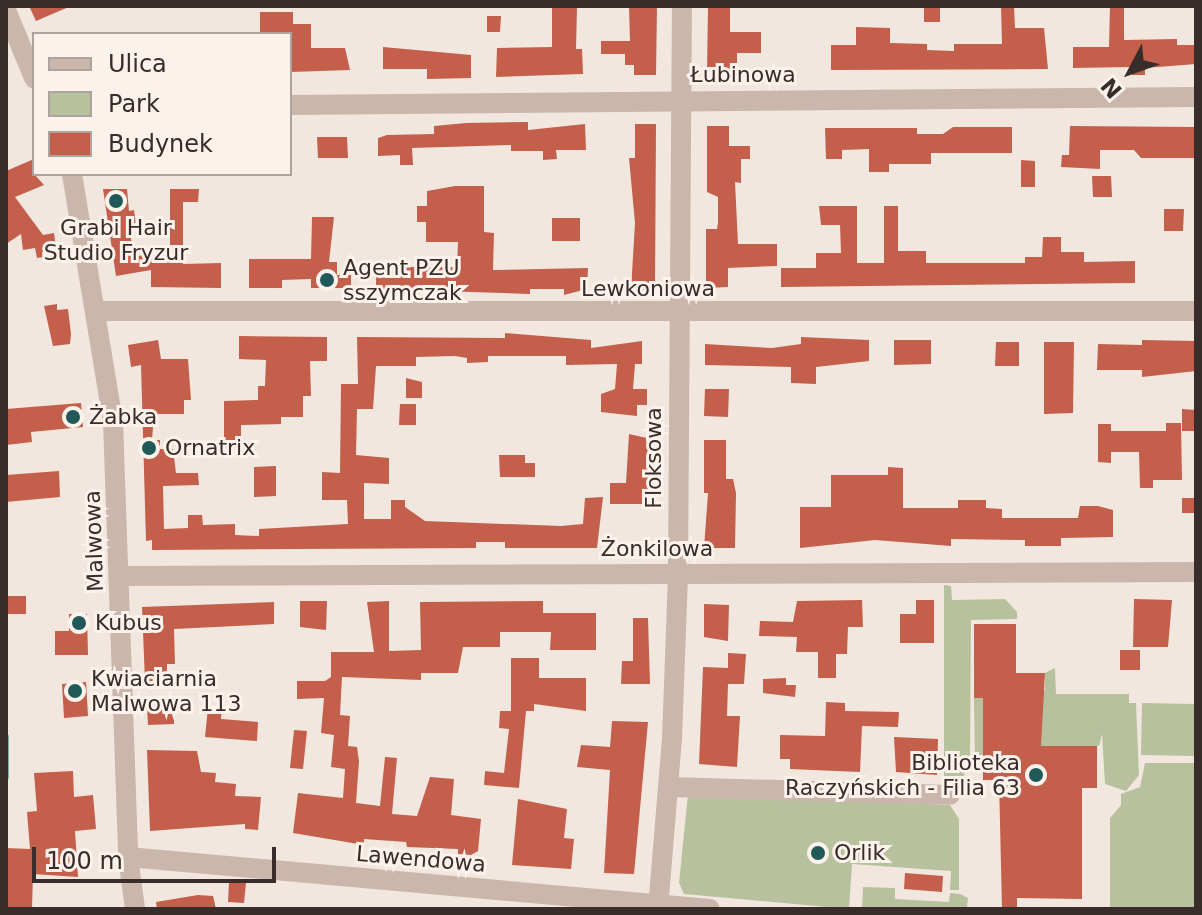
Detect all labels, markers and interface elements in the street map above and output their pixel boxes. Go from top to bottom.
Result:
legend [32,32,292,176]
north arrow [1090,32,1170,112]
text: Ulica [108,50,167,78]
street label: Łubinowa [690,62,796,88]
text: N [1096,73,1127,103]
text: Park [108,90,160,118]
text: Budynek [108,130,213,158]
marker: Grabi Hair Studio Fryzur [107,192,125,210]
place label: Grabi Hair Studio Fryzur [44,214,188,266]
place label: Agent PZU sszymczak [343,254,462,306]
marker: Agent PZU sszymczak [318,271,336,289]
street label: Lewkoniowa [581,276,715,302]
place label: Żabka [89,404,157,430]
street label: Floksowa [641,407,667,509]
marker: Żabka [64,408,82,426]
place label: Ornatrix [165,435,255,461]
marker: Ornatrix [140,439,158,457]
street label: Malwowa [79,490,109,592]
street label: Żonkilowa [601,536,713,562]
place label: Kubus [95,610,162,636]
marker: Kubus [70,614,88,632]
place label: Kwiaciarnia Malwowa 113 [91,665,241,716]
marker: Kwiaciarnia Malwowa 113 [66,682,84,700]
place label: Biblioteka Raczyńskich - Filia 63 [785,749,1020,800]
marker: Biblioteka Raczyńskich - Filia 63 [1027,766,1045,784]
scale bar [36,831,280,881]
street label: Lawendowa [355,840,487,878]
place label: Orlik [834,840,885,866]
marker: Orlik [809,844,827,862]
text: 100 m [46,847,123,875]

